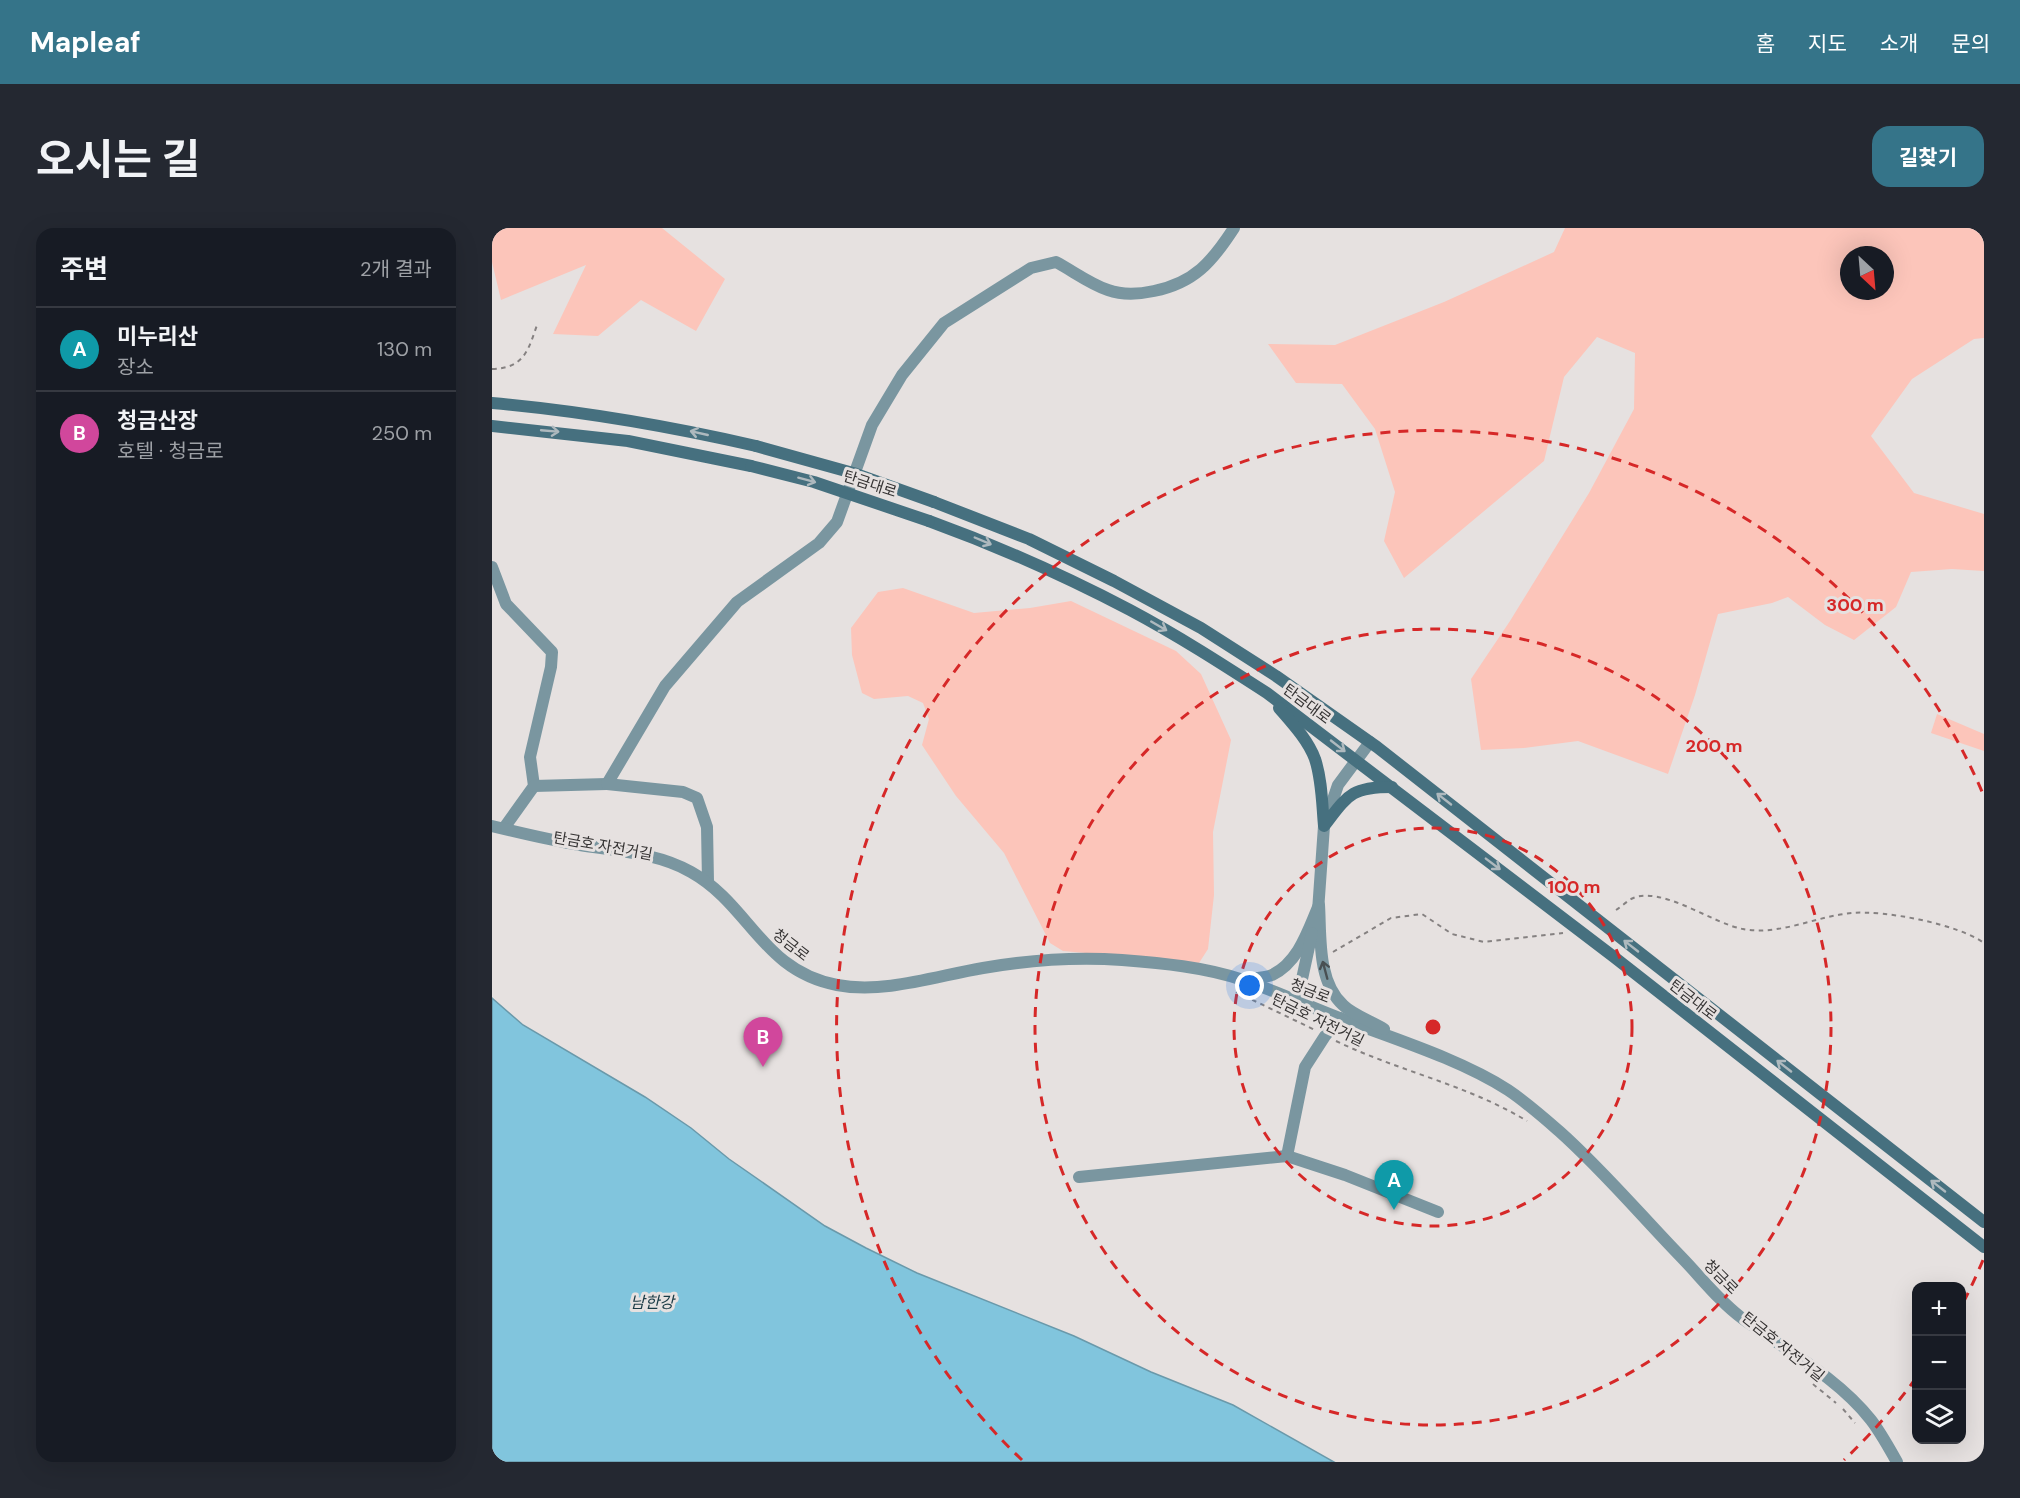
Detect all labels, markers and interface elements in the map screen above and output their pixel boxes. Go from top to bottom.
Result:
text: Mapleaf [30,24,141,61]
text: 홈 [1756,30,1775,58]
text: 지도 [1808,30,1847,58]
text: 소개 [1880,30,1918,58]
text: 문의 [1951,30,1990,58]
button: 길찾기 [1872,126,1984,187]
text: 오시는 길 [36,132,200,187]
north arrow [1840,246,1894,300]
text: 주변 [60,252,108,286]
text: 2개 결과 [360,256,432,282]
text: 미누리산 [117,322,198,351]
text: A [72,336,87,362]
text: 130 m [377,336,432,362]
text: 장소 [117,354,154,380]
text: 청금산장 [117,406,198,435]
text: B [73,420,86,446]
text: 250 m [371,420,432,446]
one-way arrow [540,426,560,437]
one-way arrow [690,427,709,439]
text: 호텔 · 청금로 [117,438,224,464]
street label: 탄금대로 [841,466,899,502]
one-way arrow [797,475,816,487]
one-way arrow [974,536,992,547]
text: 300 m [1826,593,1884,617]
one-way arrow [1150,621,1167,633]
street label: 탄금대로 [1279,679,1335,729]
text: 200 m [1686,734,1742,758]
one-way arrow [1330,740,1346,753]
one-way arrow [1437,793,1453,806]
street label: 탄금호 자전거길 [552,827,654,865]
one-way arrow [1485,858,1501,871]
text: 100 m [1547,875,1601,899]
street label: 청금로 [769,924,813,966]
one-way arrow [1623,939,1639,952]
one-way arrow [1319,961,1330,980]
your location [1235,971,1264,1000]
street label: 청금로 [1287,974,1333,1008]
street label: 탄금대로 [1665,975,1721,1025]
street label: 탄금호 자전거길 [1268,989,1368,1051]
centre of rings [1423,1017,1443,1037]
pin: B [744,1018,782,1067]
one-way arrow [1777,1059,1793,1072]
pin: A [1374,1160,1414,1210]
one-way arrow [1930,1179,1946,1192]
street label: 청금로 [1699,1255,1743,1299]
map controls [1912,1282,1966,1444]
button: + [1912,1282,1966,1336]
water label: 남한강 [630,1292,676,1313]
street label: 탄금호 자전거길 [1738,1308,1828,1386]
button: − [1912,1336,1966,1390]
button: layers [1912,1390,1966,1444]

